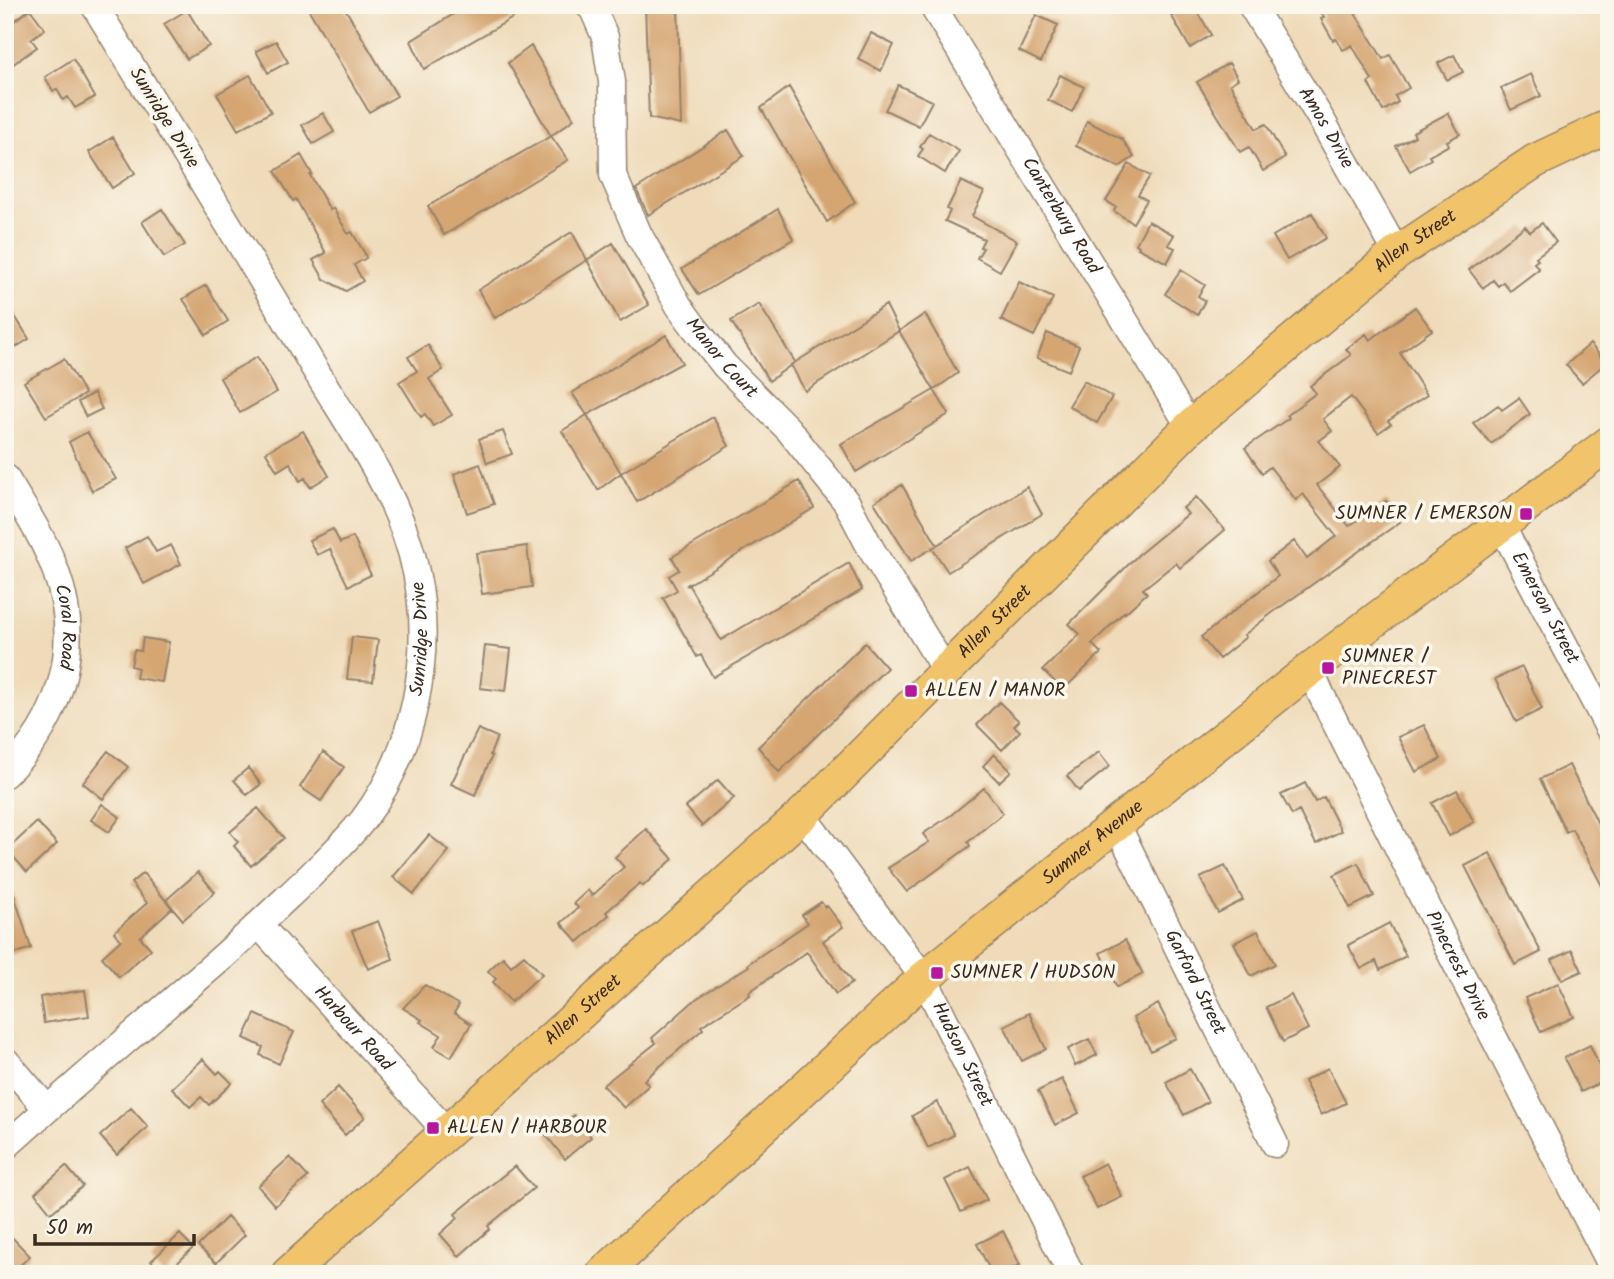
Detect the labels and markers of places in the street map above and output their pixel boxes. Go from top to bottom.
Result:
place label: SUMNER / EMERSON [1336,499,1512,529]
marker: SUMNER / EMERSON [1518,506,1534,522]
place label: SUMNER / PINECREST [1342,642,1438,694]
marker: SUMNER / PINECREST [1320,660,1336,676]
place label: ALLEN / MANOR [925,676,1065,706]
marker: ALLEN / MANOR [903,683,919,699]
place label: SUMNER / HUDSON [951,958,1116,988]
marker: SUMNER / HUDSON [929,965,945,981]
place label: ALLEN / HARBOUR [447,1113,607,1143]
marker: ALLEN / HARBOUR [425,1120,441,1136]

